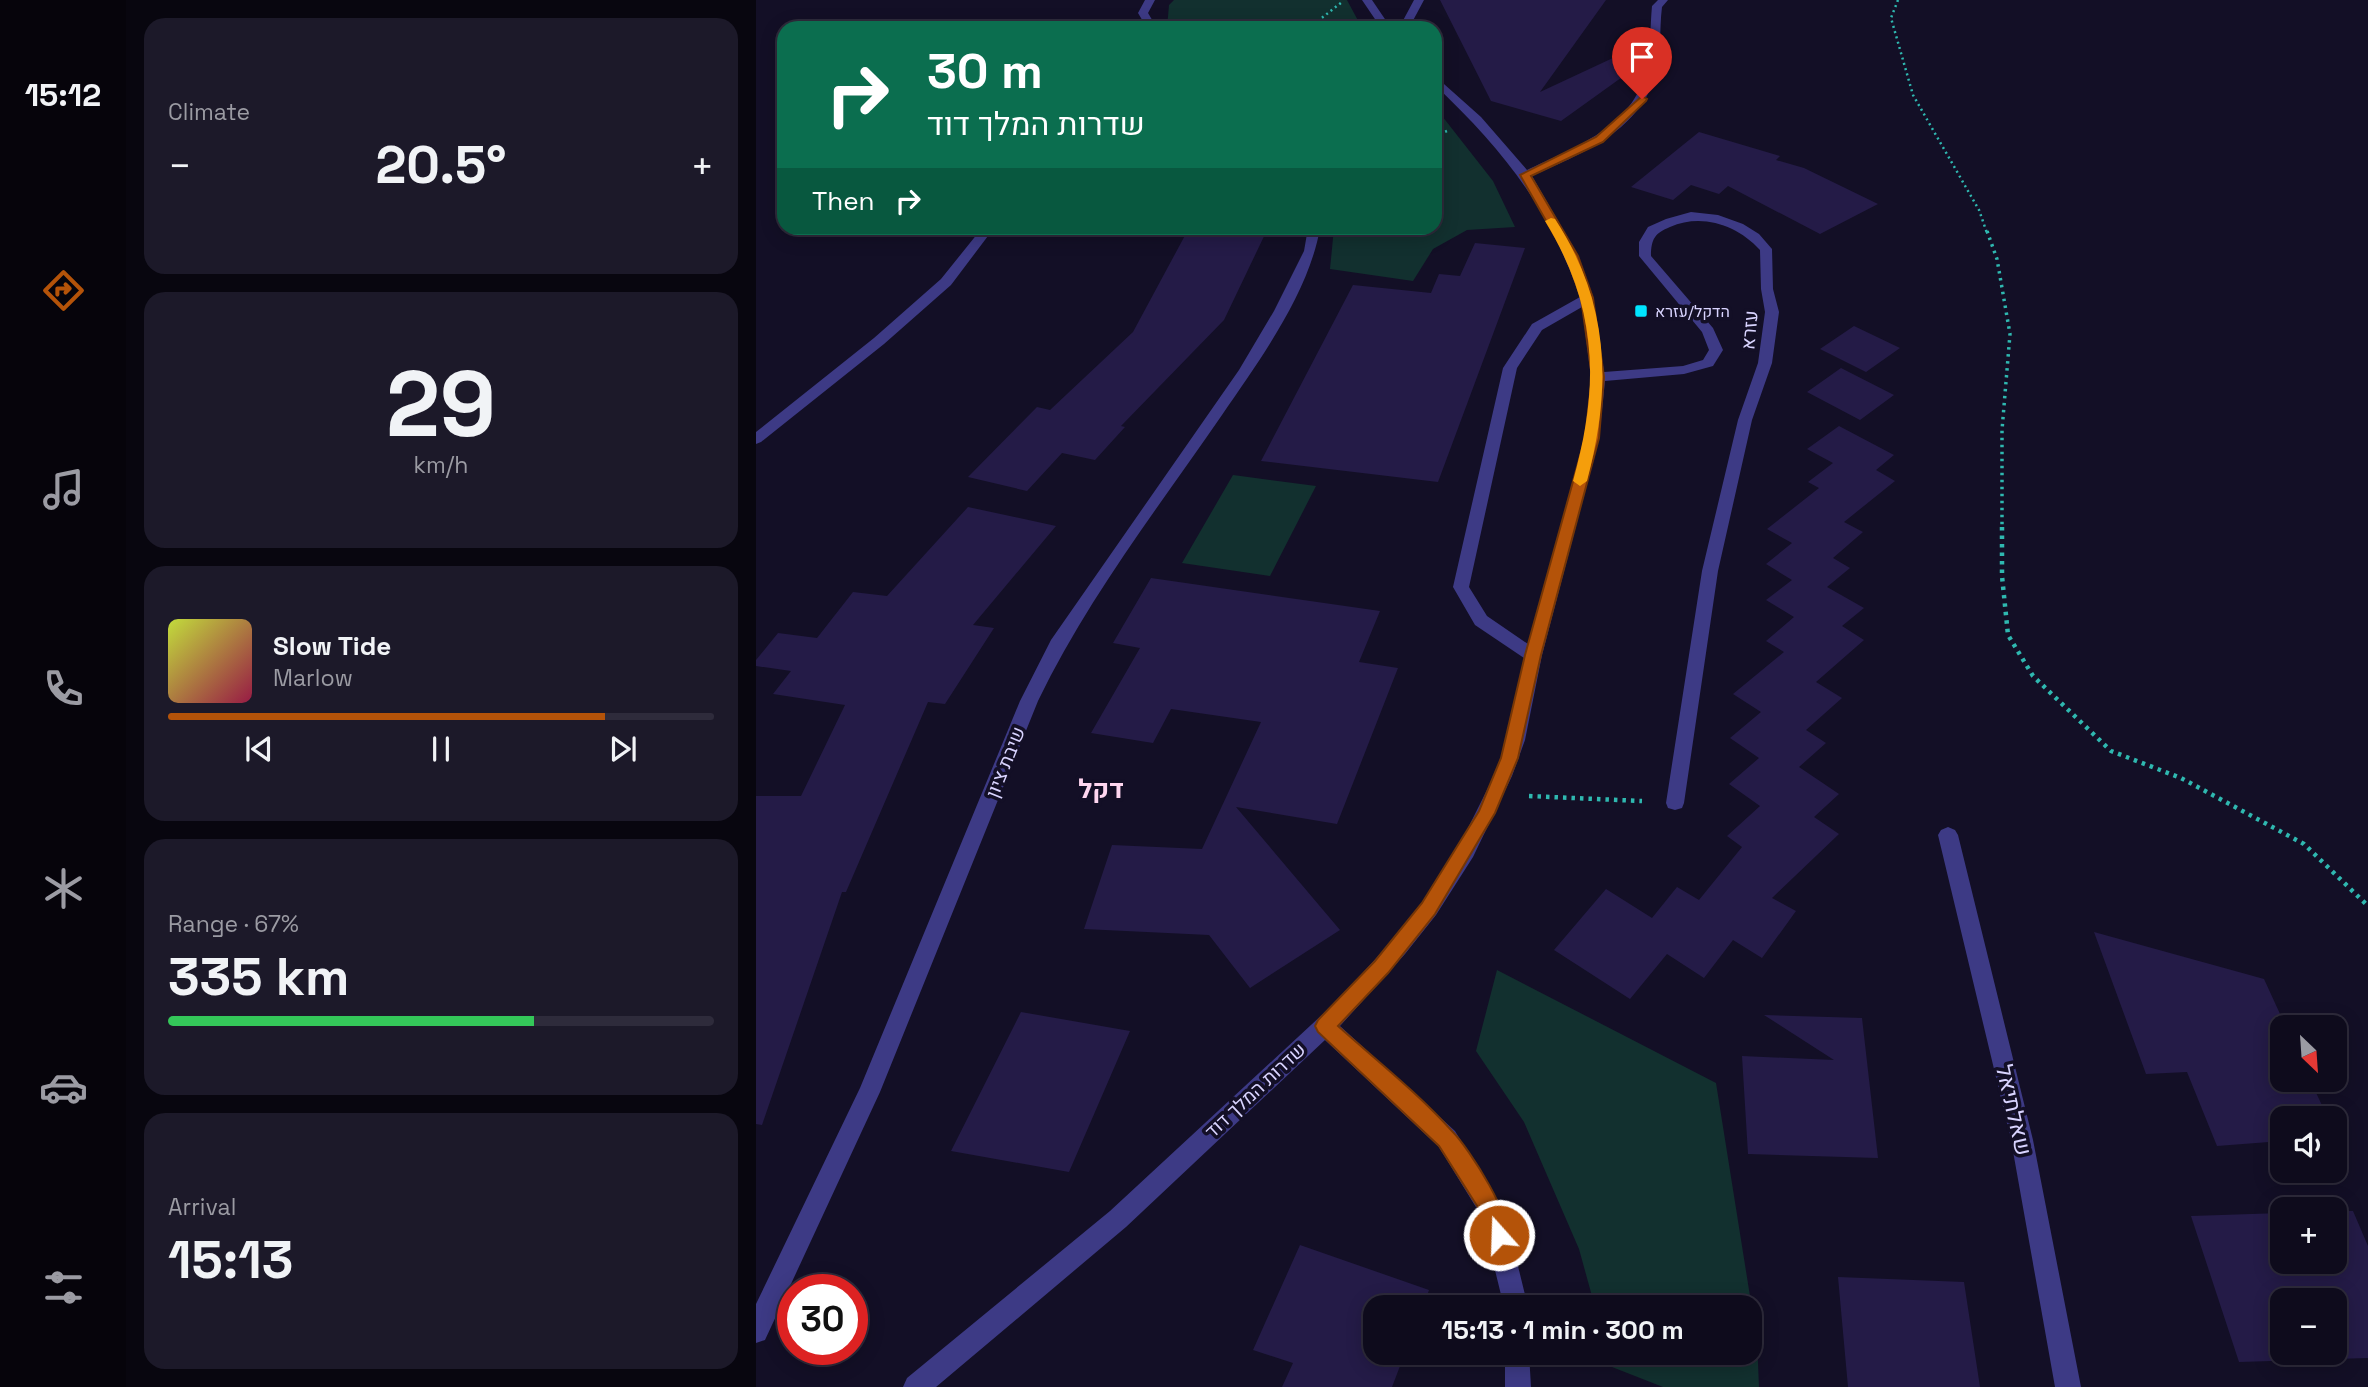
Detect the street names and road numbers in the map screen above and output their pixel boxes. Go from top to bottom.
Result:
street label: עזרא [1735,309,1764,351]
street label: שיבת ציון [980,723,1031,802]
street label: שדרות המלך דוד [1200,1037,1311,1144]
street label: שאלתיאל [1989,1061,2039,1159]

